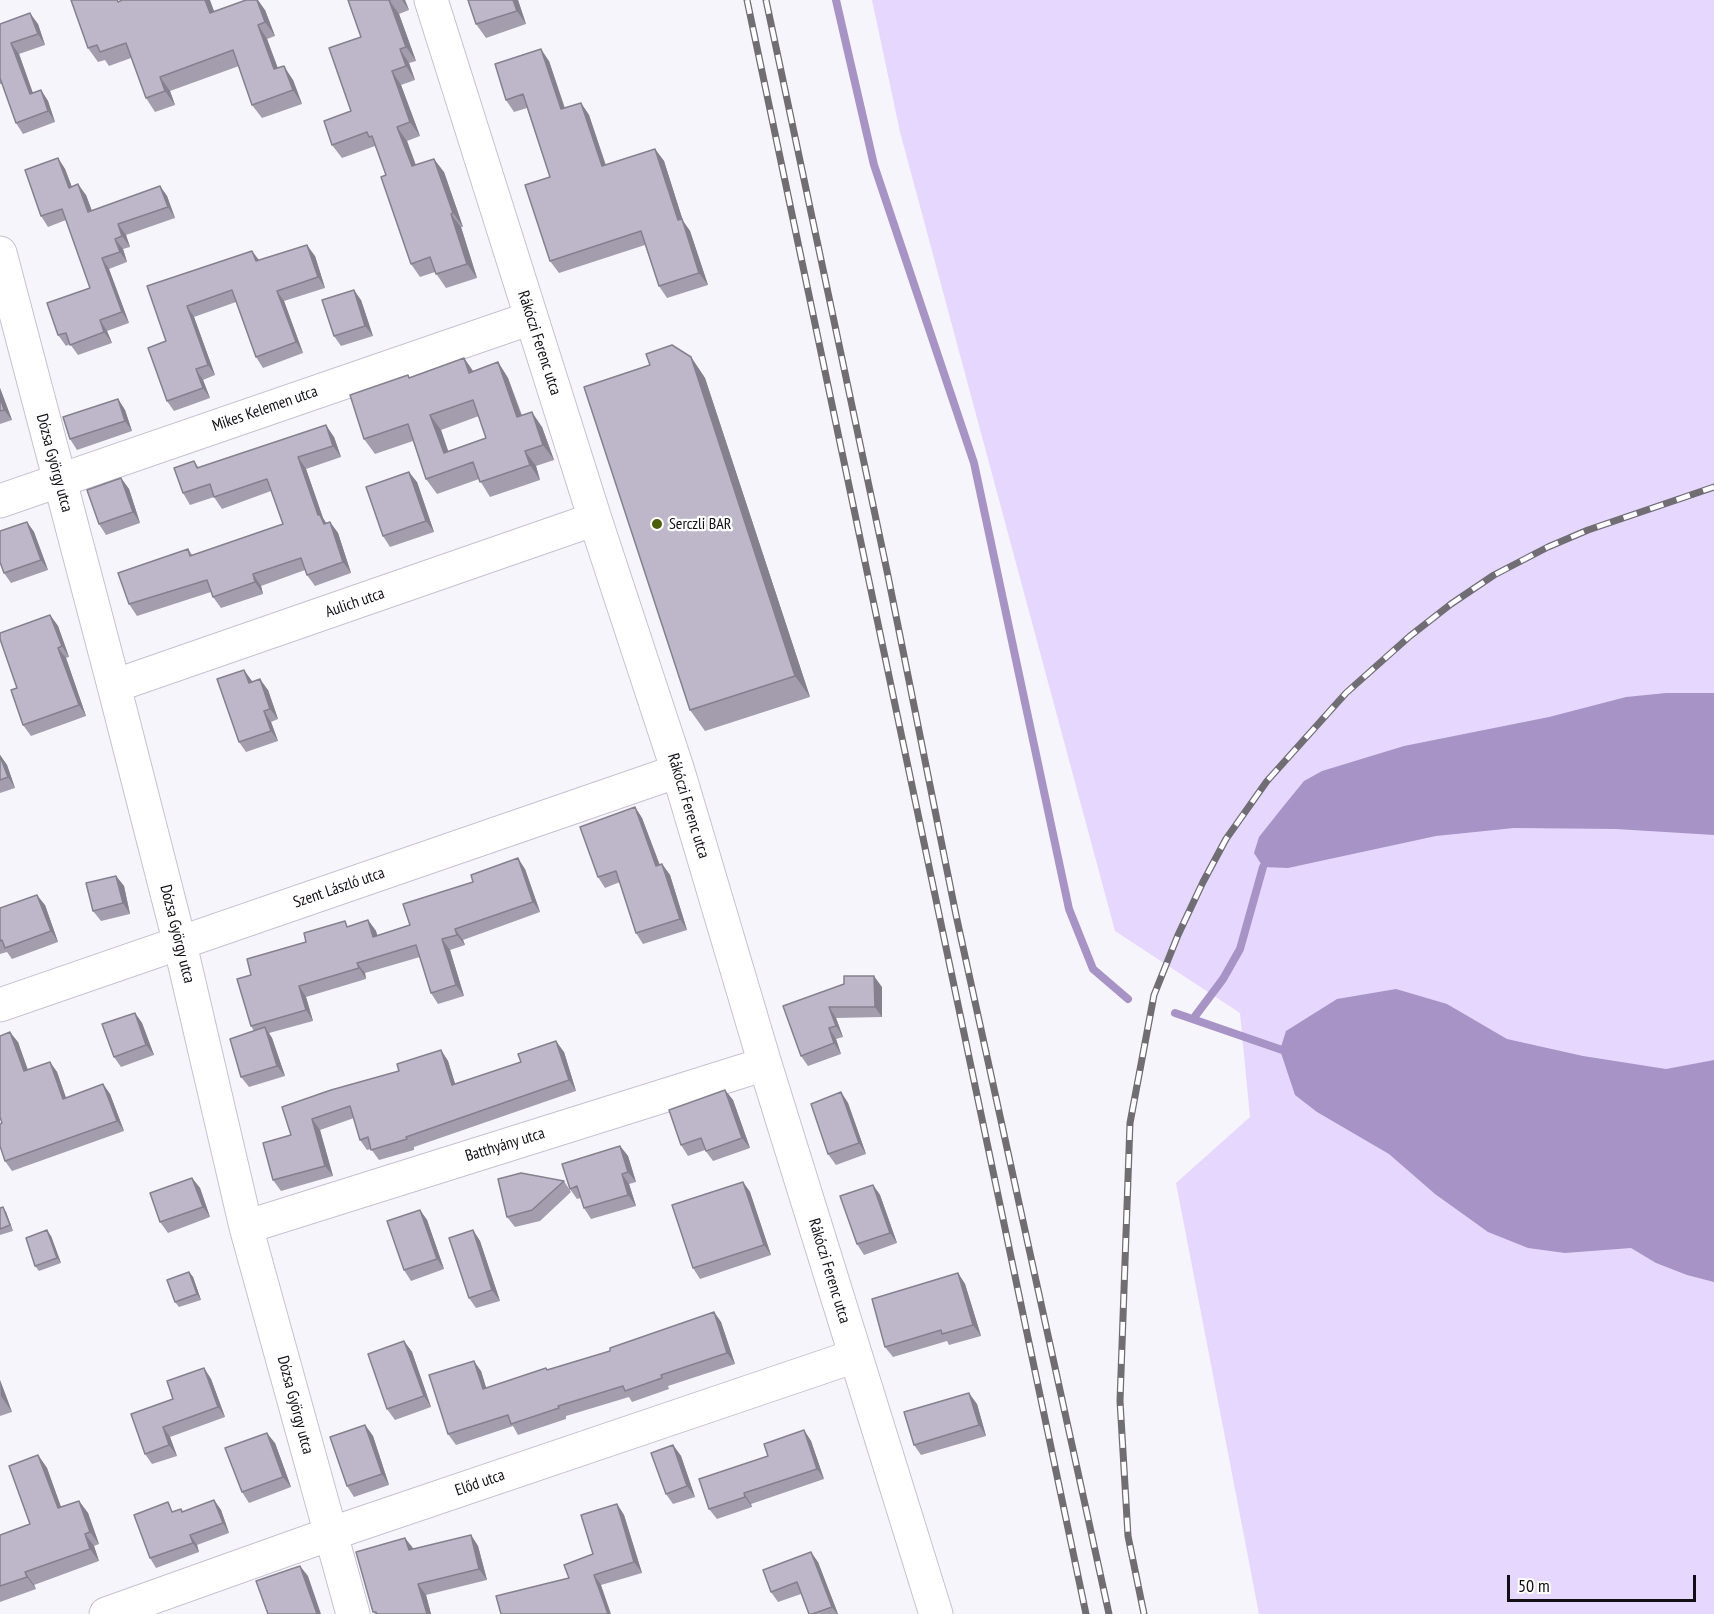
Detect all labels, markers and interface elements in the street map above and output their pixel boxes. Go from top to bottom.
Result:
street label: Rákóczi Ferenc utca [513,288,565,398]
street label: Mikes Kelemen utca [210,382,320,436]
street label: Dózsa György utca [32,412,76,514]
place label: Serczli BAR [669,514,731,534]
marker: Serczli BAR [650,517,664,531]
street label: Aulich utca [323,584,387,622]
street label: Rákóczi Ferenc utca [663,751,713,861]
street label: Szent László utca [291,863,387,913]
street label: Dózsa György utca [155,883,199,985]
street label: Batthyány utca [463,1124,547,1166]
street label: Rákóczi Ferenc utca [804,1216,854,1326]
street label: Dózsa György utca [273,1354,317,1456]
street label: Előd utca [453,1466,507,1500]
scale bar [1510,1563,1699,1601]
text: 50 m [1518,1574,1550,1597]

